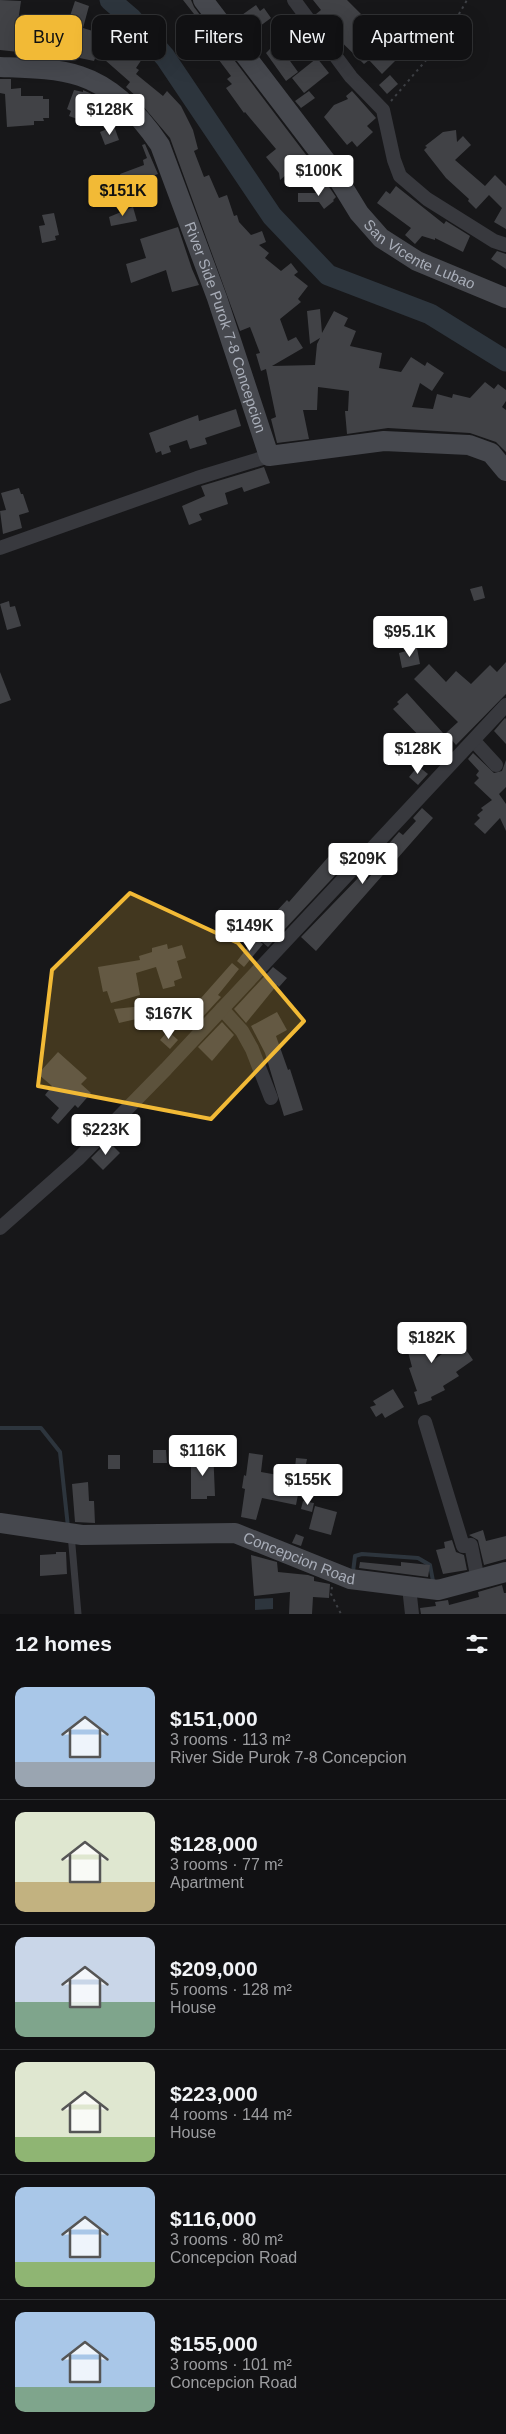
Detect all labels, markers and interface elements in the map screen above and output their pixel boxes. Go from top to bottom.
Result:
chip: Buy [15,15,82,60]
chip: Rent [92,15,166,60]
chip: Filters [176,15,261,60]
chip: New [271,15,343,60]
chip: Apartment [353,15,472,60]
pin: $128K [75,94,145,136]
text: $128K [86,101,134,118]
pin: $100K [284,154,354,197]
text: $100K [295,162,343,179]
pin: $151K [88,174,158,217]
text: $151K [99,182,147,199]
street label: San Vicente Lubao [361,216,478,292]
street label: River Side Purok 7-8 Concepcion [181,219,270,435]
pin: $95.1K [369,616,451,658]
text: $95.1K [384,623,436,640]
pin: $128K [383,732,453,775]
text: $128K [394,740,442,757]
pin: $209K [328,842,398,885]
text: $209K [339,850,387,867]
pin: $149K [215,910,285,952]
text: $149K [226,917,274,934]
pin: $167K [134,998,204,1040]
text: $167K [145,1005,193,1022]
pin: $223K [71,1114,141,1156]
text: $223K [82,1121,130,1138]
pin: $182K [397,1322,467,1364]
text: $182K [408,1329,456,1346]
pin: $116K [168,1434,238,1477]
text: $116K [180,1442,226,1459]
pin: $155K [273,1464,343,1506]
text: $155K [284,1471,332,1488]
street label: Concepcion Road [241,1528,356,1588]
icon: filters [463,1630,491,1658]
text: 12 homes [15,1632,112,1655]
icon: home [55,1707,115,1767]
text: $151,000 [170,1707,258,1730]
text: 3 rooms · 113 m² [170,1731,291,1748]
text: River Side Purok 7-8 Concepcion [170,1749,407,1766]
icon: home [55,1832,115,1892]
text: $128,000 [170,1832,258,1855]
text: 3 rooms · 77 m² [170,1856,283,1873]
text: Apartment [170,1874,244,1891]
icon: home [55,1957,115,2017]
text: $209,000 [170,1957,258,1980]
text: 5 rooms · 128 m² [170,1981,292,1998]
text: House [170,1999,216,2016]
icon: home [55,2082,115,2142]
text: $223,000 [170,2082,258,2105]
text: 4 rooms · 144 m² [170,2106,292,2123]
text: House [170,2124,216,2141]
icon: home [55,2207,115,2267]
text: $116,000 [170,2207,256,2230]
text: 3 rooms · 80 m² [170,2231,283,2248]
text: Concepcion Road [170,2249,297,2266]
icon: home [55,2332,115,2392]
text: $155,000 [170,2332,258,2355]
text: 3 rooms · 101 m² [170,2356,292,2373]
text: Concepcion Road [170,2374,297,2391]

